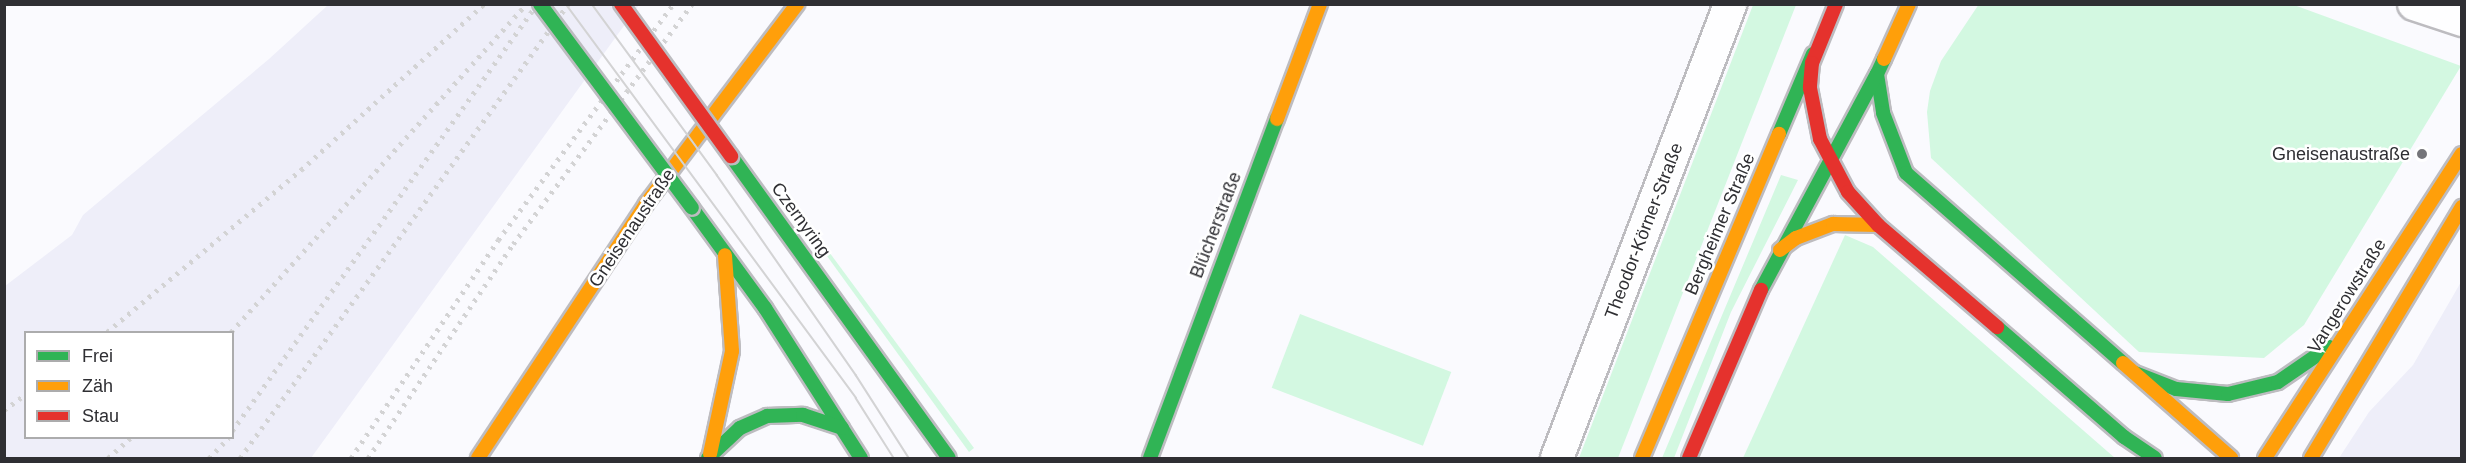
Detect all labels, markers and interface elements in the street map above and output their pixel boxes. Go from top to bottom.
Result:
street label: Theodor-Körner-Straße [1600,140,1688,322]
place label: Gneisenaustraße [2272,143,2410,165]
marker: Gneisenaustraße [2415,147,2429,161]
street label: Bergheimer Straße [1680,150,1760,298]
street label: Gneisenaustraße [584,165,680,291]
street label: Blücherstraße [1186,169,1246,281]
street label: Czernyring [767,178,835,262]
street label: Vangerowstraße [2303,235,2391,357]
legend [24,331,234,439]
text: Frei [82,346,113,366]
text: Zäh [82,376,113,396]
text: Stau [82,406,119,426]

